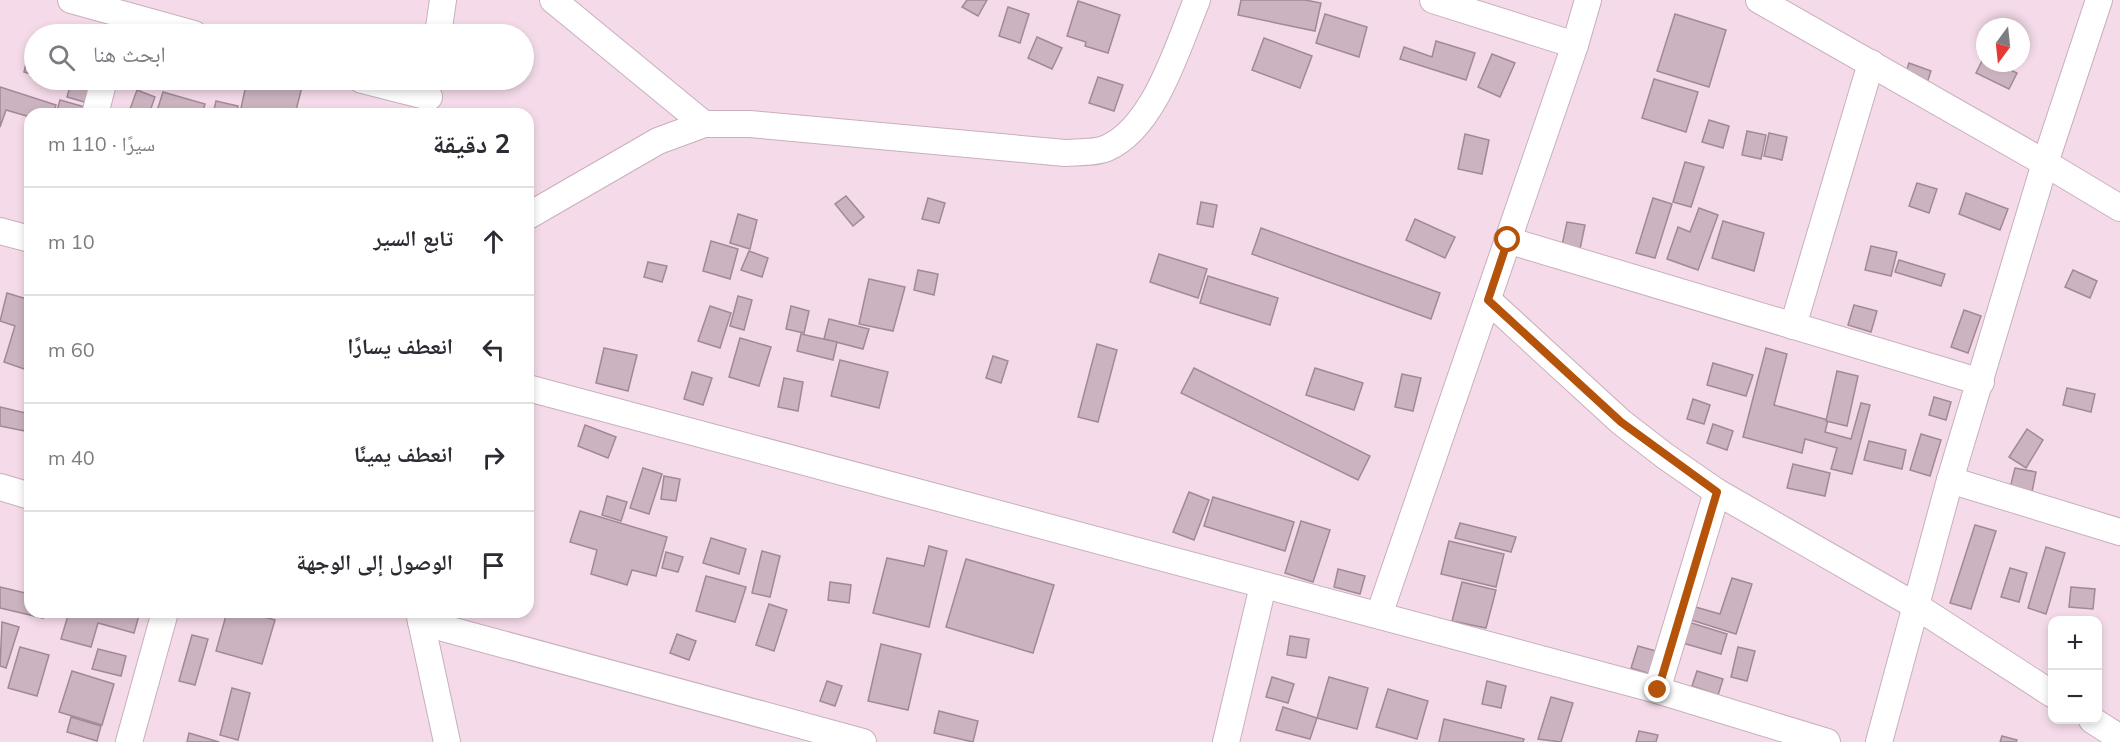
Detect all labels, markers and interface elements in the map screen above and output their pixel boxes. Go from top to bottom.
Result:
north arrow [1976,18,2030,72]
search box [24,24,534,90]
text: ابحث هنا [93,40,166,68]
icon: search [45,41,78,74]
text: 2 دقيقة [433,127,510,160]
text: سيرًا · 110 m [48,131,155,156]
text: تابع السير [374,224,453,252]
icon: ahead [477,225,510,258]
route start [1494,226,1520,252]
text: 10 m [48,229,95,254]
text: انعطف يسارًا [347,332,453,360]
icon: left [477,333,510,366]
text: 60 m [48,337,95,362]
text: انعطف يمينًا [354,440,453,468]
icon: right [477,441,510,474]
text: 40 m [48,445,95,470]
text: الوصول إلى الوجهة [296,548,453,576]
icon: arrive [477,549,510,582]
map controls [2048,616,2102,724]
button: + [2048,616,2102,670]
button: − [2048,670,2102,724]
route end [1644,676,1670,702]

